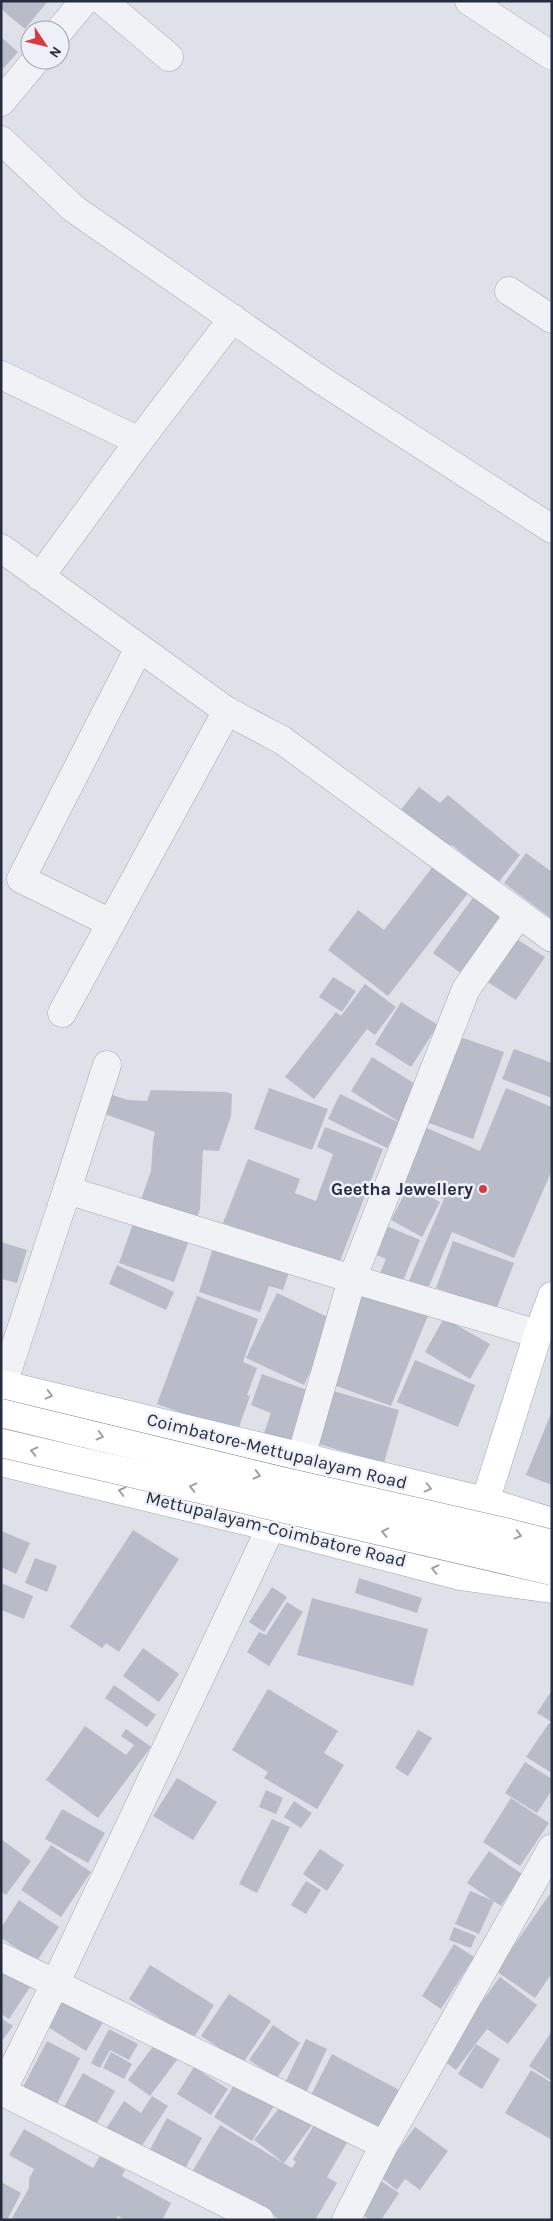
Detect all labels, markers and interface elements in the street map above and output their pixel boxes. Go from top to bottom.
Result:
north arrow [20,20,70,70]
text: N [45,43,65,61]
place label: Geetha Jewellery [331,1178,473,1200]
marker: Geetha Jewellery [477,1183,489,1195]
one-way arrow [44,1389,53,1400]
street label: Coimbatore-Mettupalayam Road [145,1408,409,1494]
one-way arrow [95,1430,104,1441]
one-way arrow [30,1446,39,1456]
one-way arrow [253,1469,262,1480]
one-way arrow [188,1482,197,1493]
one-way arrow [423,1482,432,1493]
one-way arrow [118,1486,126,1497]
street label: Mettupalayam-Coimbatore Road [144,1486,408,1572]
one-way arrow [381,1527,390,1537]
one-way arrow [514,1529,523,1540]
one-way arrow [430,1564,439,1575]

